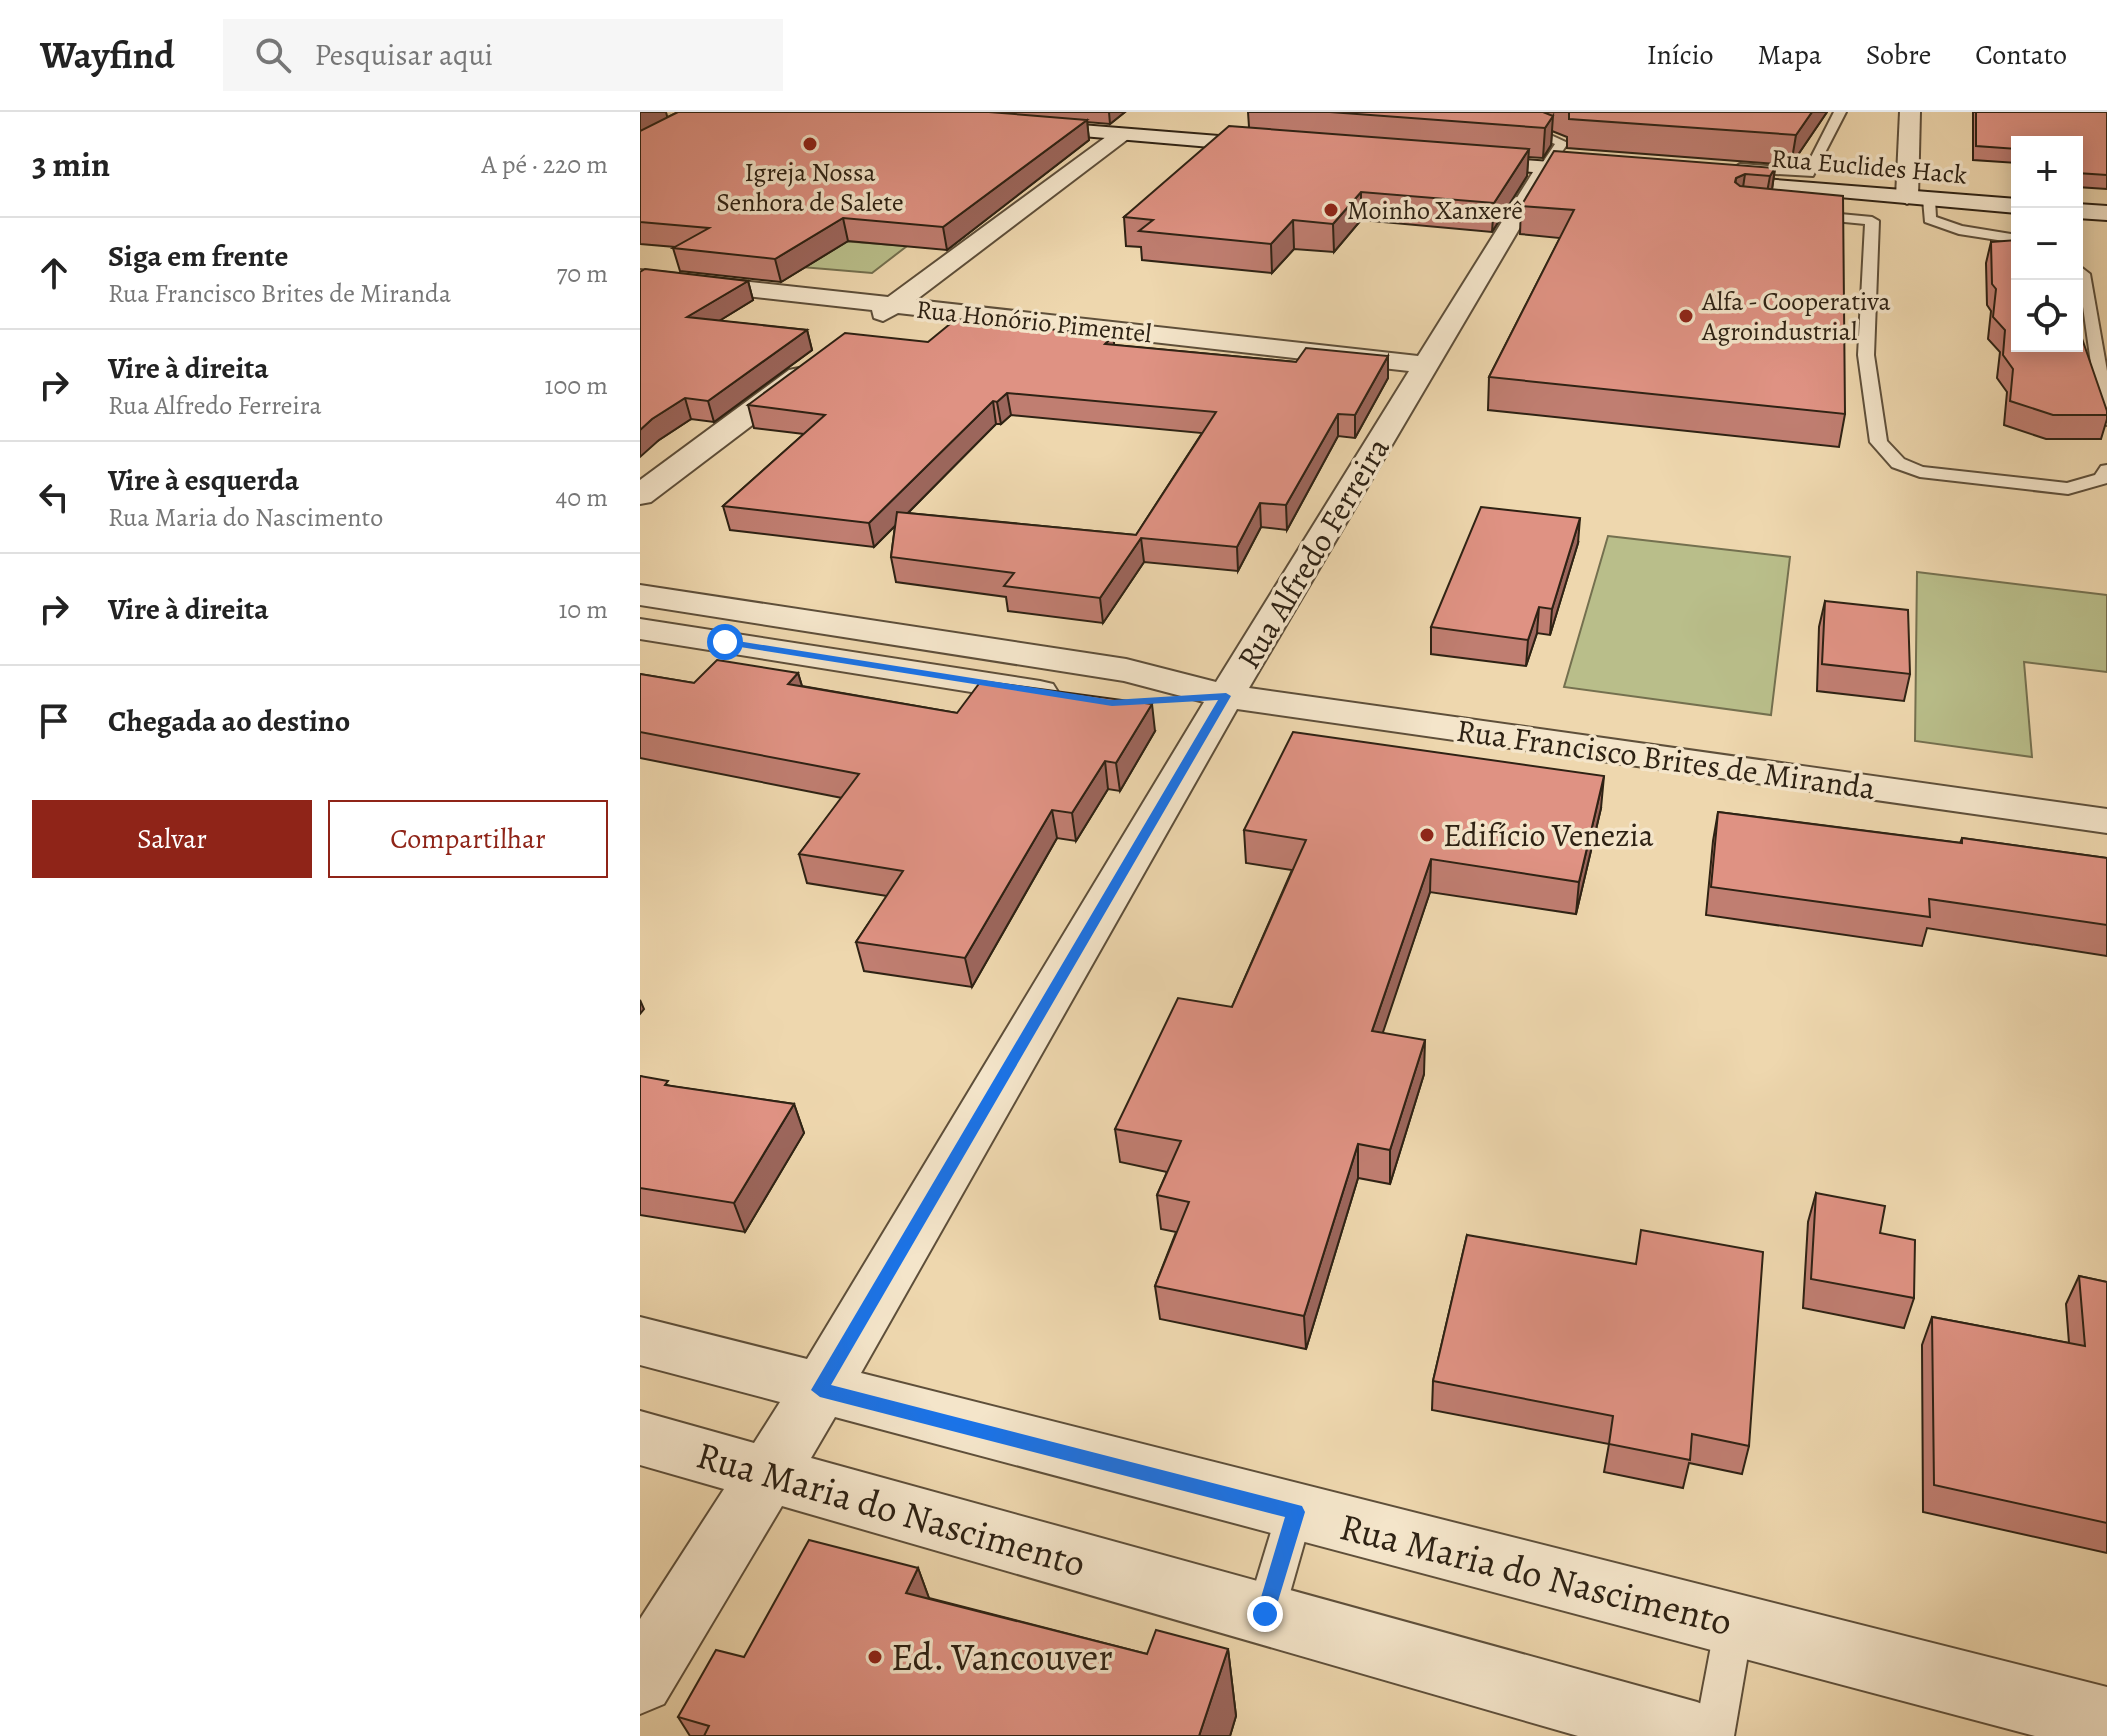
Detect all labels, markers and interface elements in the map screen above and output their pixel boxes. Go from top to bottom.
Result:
search box [223,19,783,91]
text: Wayfind [40,29,175,81]
icon: search [251,33,295,77]
text: Pesquisar aqui [315,35,493,75]
text: Início [1647,36,1714,74]
text: Mapa [1758,36,1822,74]
text: Sobre [1866,36,1931,74]
text: Contato [1975,36,2067,74]
marker: Igreja Nossa Senhora de Salete [801,135,819,153]
map controls [2011,136,2083,352]
button: + [2011,136,2083,208]
text: 3 min [32,141,110,188]
street label: Rua Euclides Hack [1770,141,1968,192]
text: A pé · 220 m [482,147,608,182]
place label: Igreja Nossa Senhora de Salete [716,155,904,220]
place label: Moinho Xanxerê [1347,193,1523,228]
marker: Moinho Xanxerê [1322,201,1340,219]
button: − [2011,208,2083,280]
text: Siga em frente [108,236,288,276]
icon: ahead [32,251,76,295]
text: 70 m [556,256,608,291]
text: Rua Francisco Brites de Miranda [108,276,451,311]
button: locate [2011,280,2083,352]
place label: Alfa - Cooperativa Agroindustrial [1701,284,1891,349]
street label: Rua Honório Pimentel [914,292,1153,351]
marker: Alfa - Cooperativa Agroindustrial [1677,307,1695,325]
text: Vire à direita [108,348,269,388]
icon: right [32,363,76,407]
text: 100 m [545,368,608,403]
text: Rua Alfredo Ferreira [108,388,322,423]
street label: Rua Alfredo Ferreira [1226,429,1400,677]
text: Vire à esquerda [108,460,299,500]
icon: left [32,475,76,519]
text: 40 m [556,480,608,515]
text: Rua Maria do Nascimento [108,500,383,535]
icon: right [32,587,76,631]
text: Vire à direita [108,589,269,629]
text: 10 m [558,592,608,627]
route start [707,624,743,660]
icon: arrive [32,699,76,743]
text: Chegada ao destino [108,701,350,741]
street label: Rua Francisco Brites de Miranda [1454,708,1878,810]
button: Salvar [32,800,312,878]
button: Compartilhar [328,800,608,878]
place label: Edifício Venezia [1443,813,1654,857]
marker: Edifício Venezia [1418,826,1436,844]
street label: Rua Maria do Nascimento [691,1429,1091,1589]
street label: Rua Maria do Nascimento [1335,1500,1737,1648]
route end [1247,1596,1283,1632]
place label: Ed. Vancouver [891,1631,1113,1683]
marker: Ed. Vancouver [866,1648,884,1666]

